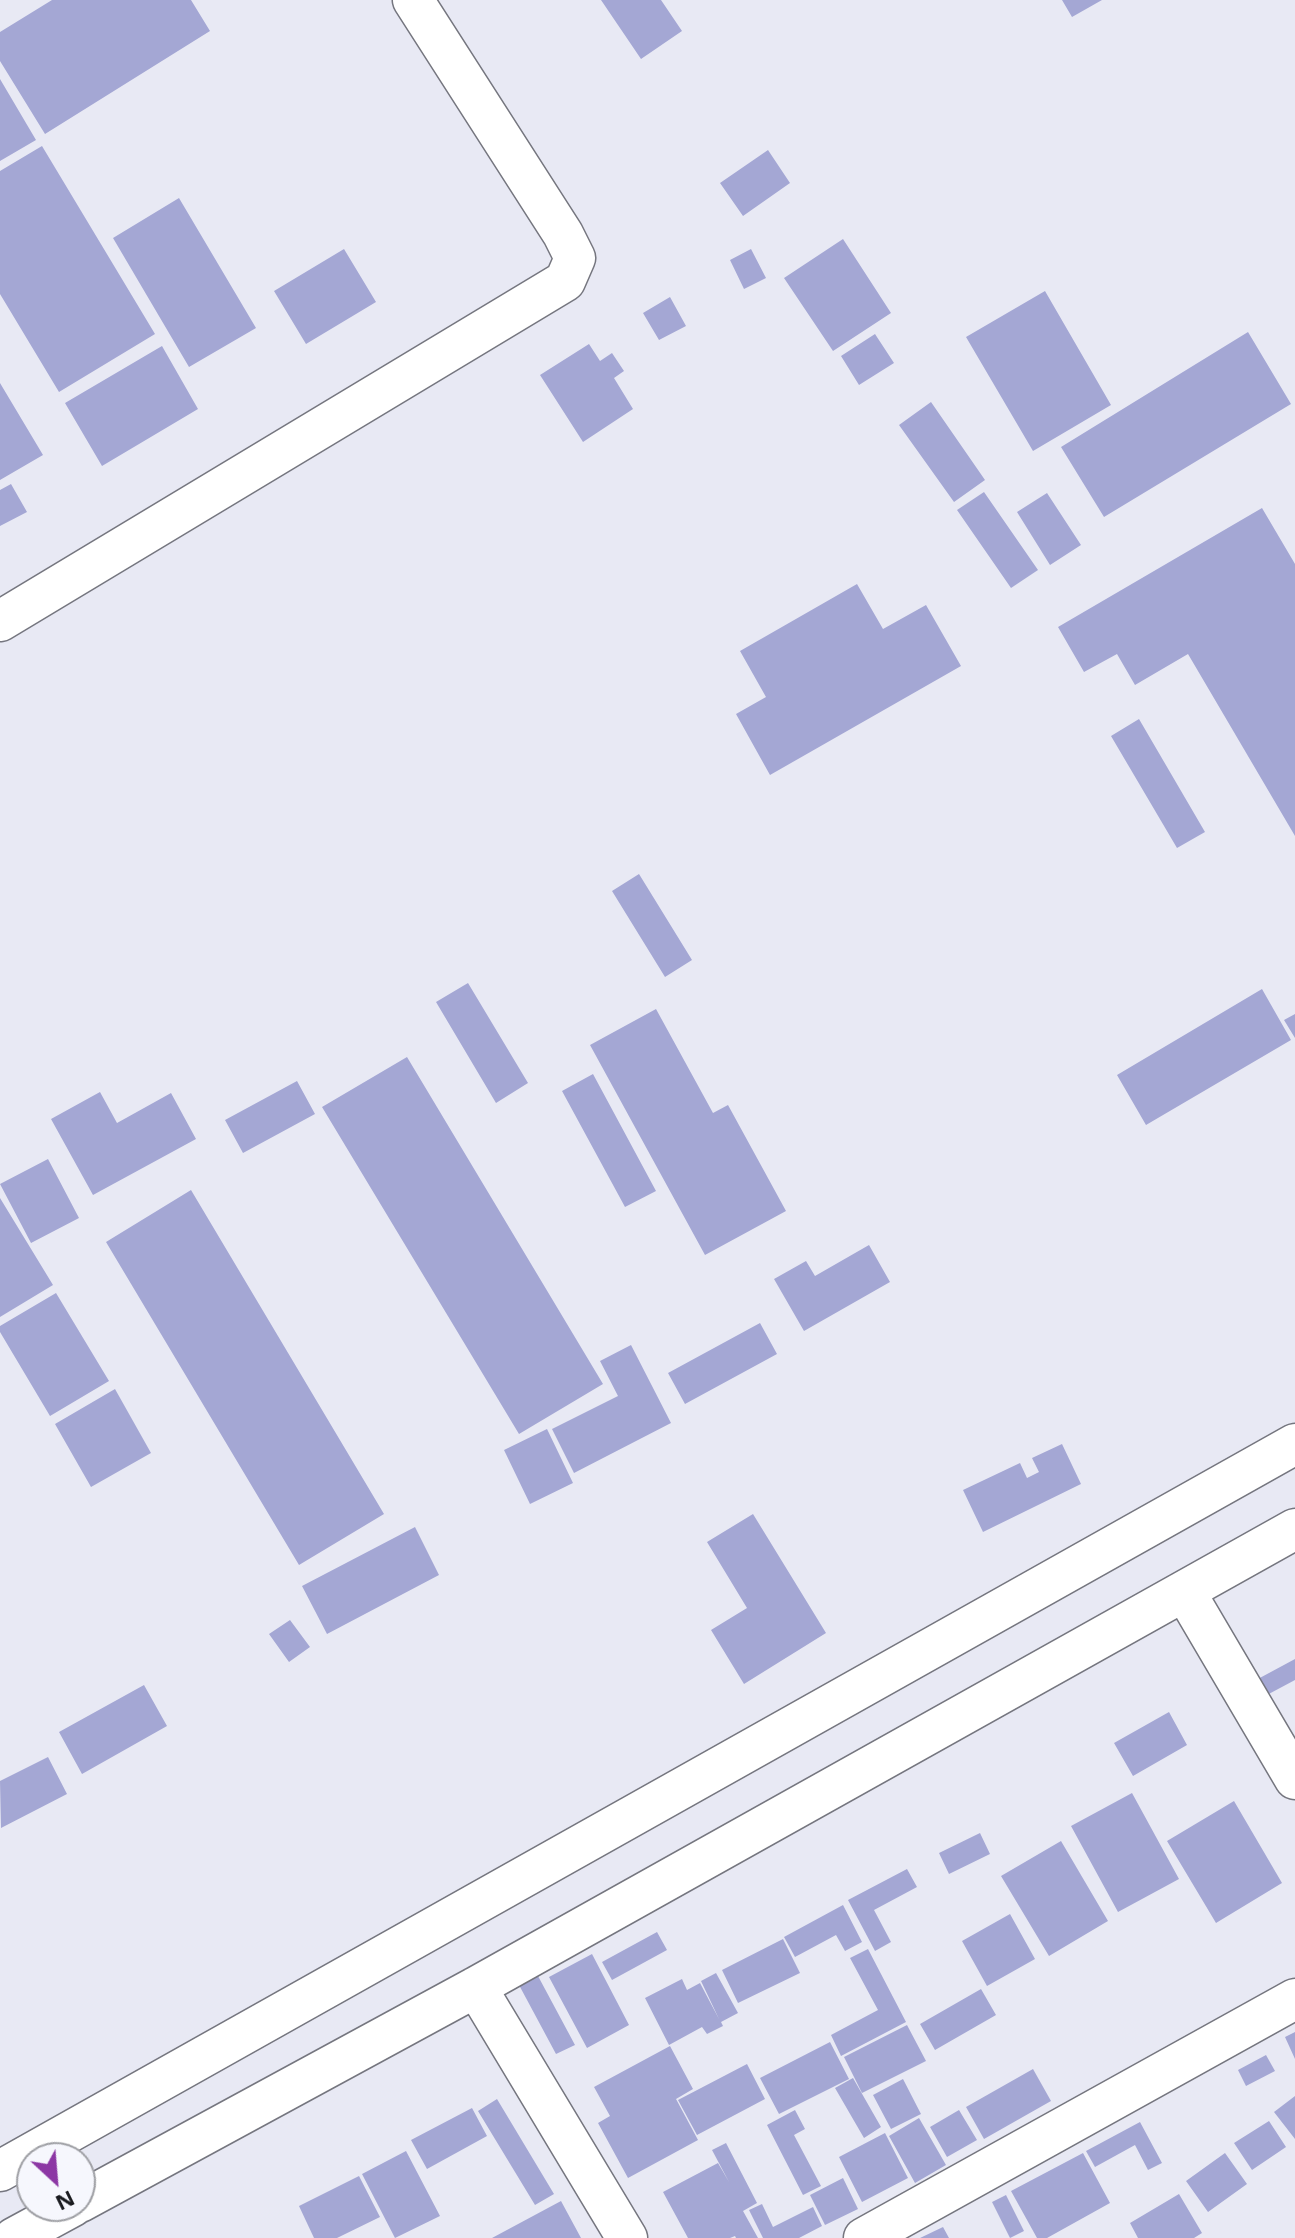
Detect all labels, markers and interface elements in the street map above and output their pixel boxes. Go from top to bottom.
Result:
north arrow [16,2142,96,2222]
text: N [51,2184,80,2219]

